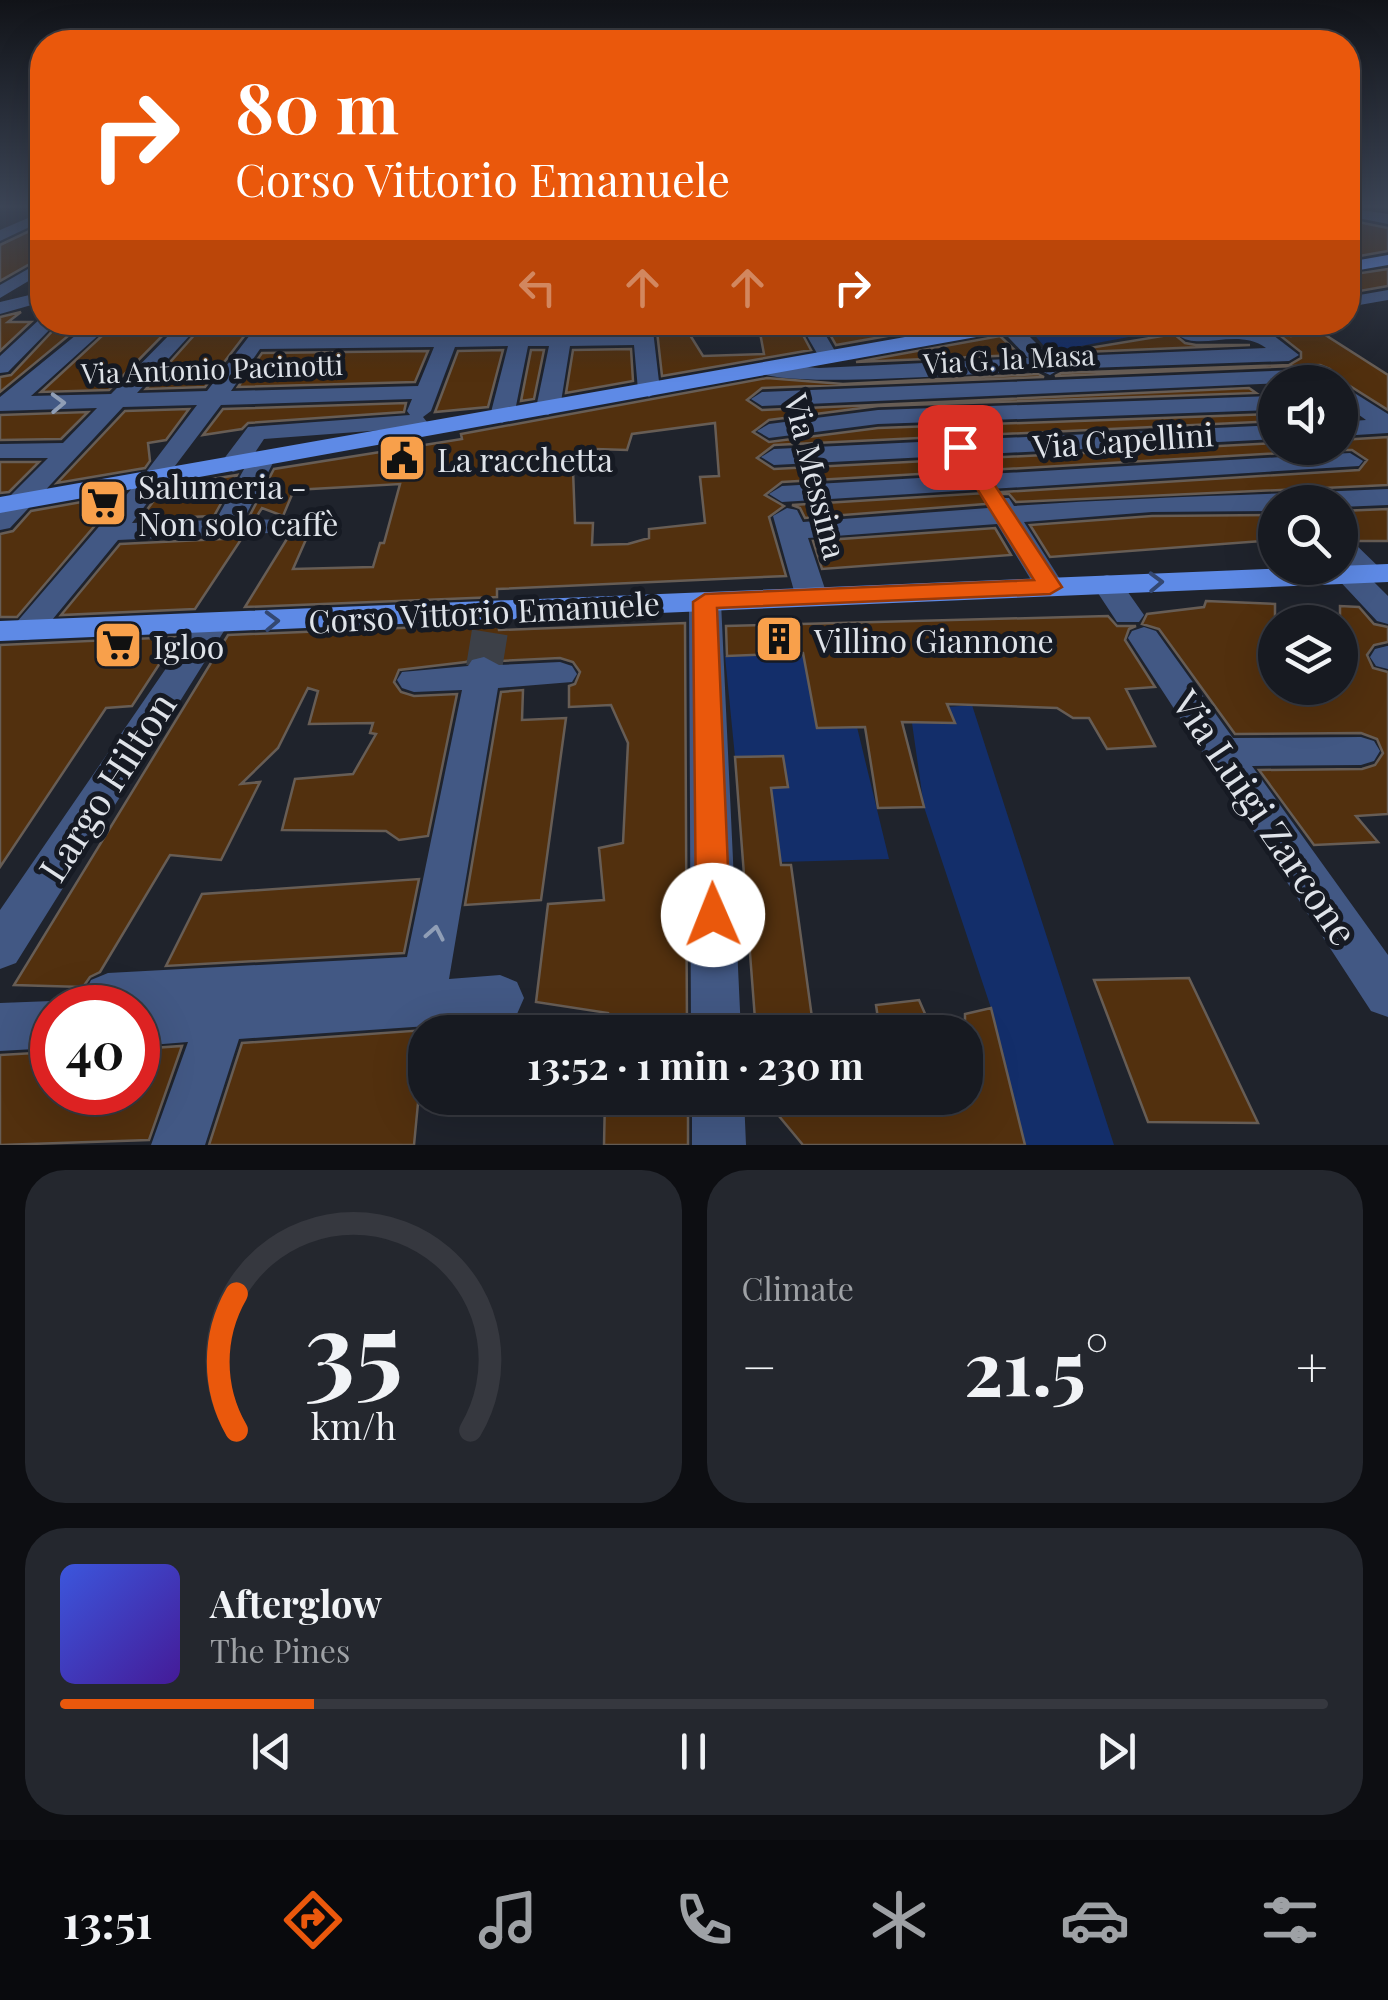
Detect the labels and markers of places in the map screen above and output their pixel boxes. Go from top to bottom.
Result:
pin [918,405,1003,490]
public building icon: La racchetta [376,432,428,484]
place label: La racchetta [437,437,613,480]
place label: Salumeria - Non solo caffè [138,464,339,544]
supermarket icon: Salumeria - Non solo caffè [77,477,129,529]
building icon: Villino Giannone [753,613,805,665]
place label: Villino Giannone [813,618,1054,661]
supermarket icon: Igloo [92,619,144,671]
place label: Igloo [153,624,224,667]

